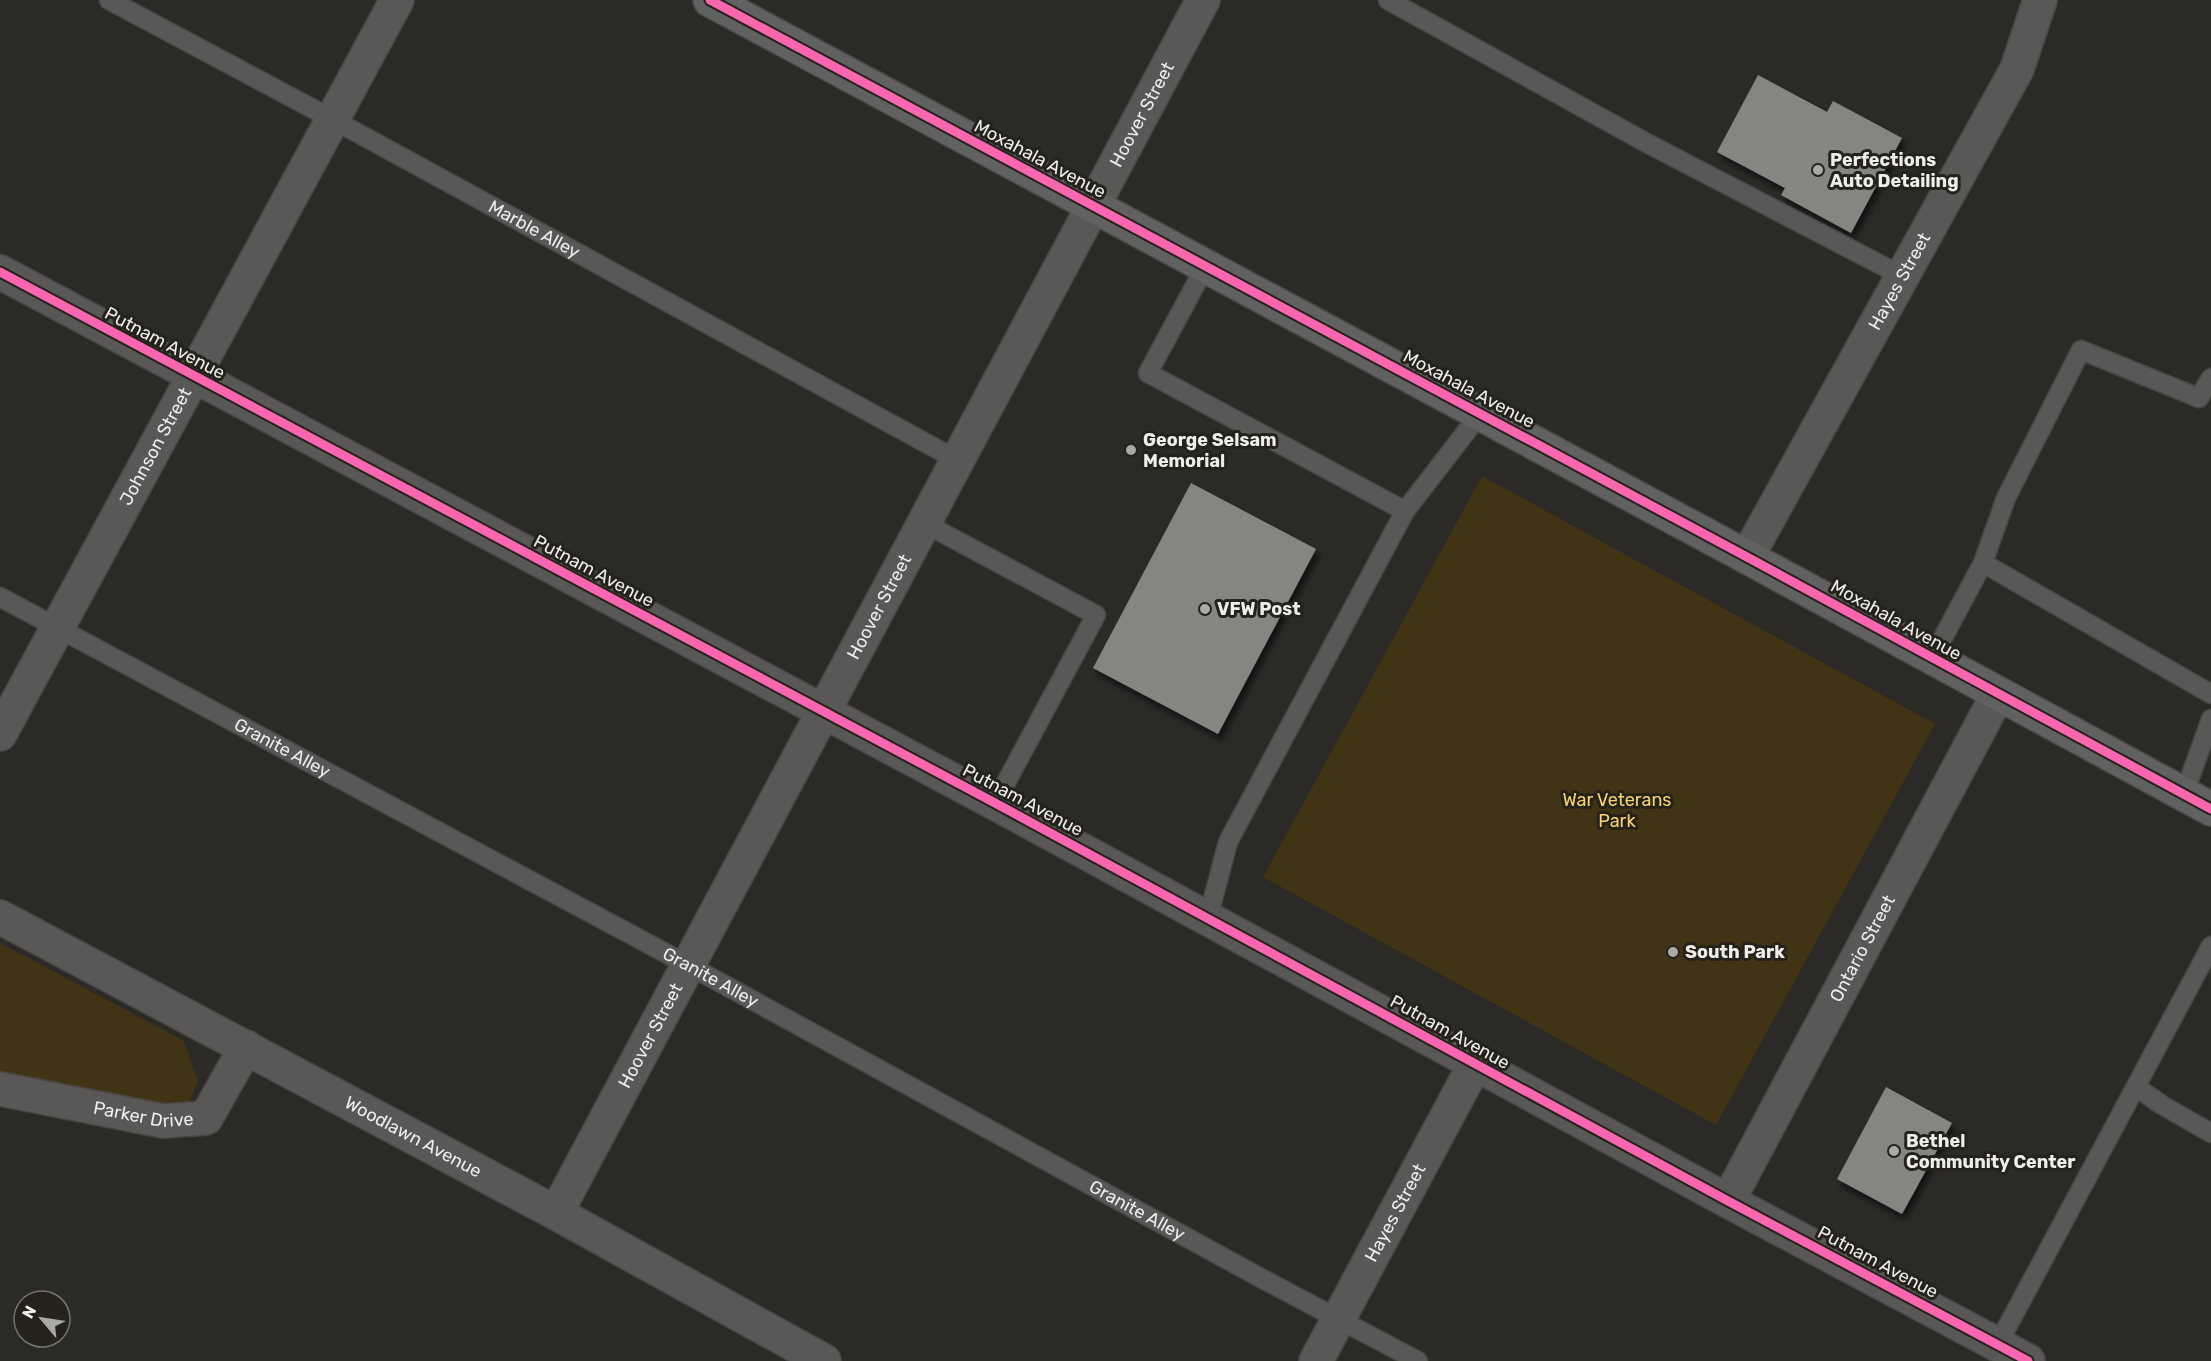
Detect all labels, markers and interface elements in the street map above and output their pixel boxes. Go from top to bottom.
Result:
street label: Hoover Street [1105,58,1179,171]
street label: Moxahala Avenue [970,115,1110,203]
place label: Perfections Auto Detailing [1830,149,1959,192]
marker: Perfections Auto Detailing [1811,163,1825,177]
street label: Marble Alley [485,196,584,263]
street label: Hayes Street [1864,229,1935,334]
street label: Putnam Avenue [101,302,229,384]
street label: Moxahala Avenue [1399,345,1539,433]
street label: Johnson Street [115,384,196,509]
place label: George Selsam Memorial [1143,429,1277,472]
marker: George Selsam Memorial [1124,443,1138,457]
street label: Putnam Avenue [530,530,658,612]
street label: Hoover Street [842,551,916,663]
street label: Moxahala Avenue [1827,575,1965,665]
place label: VFW Post [1217,598,1301,620]
marker: VFW Post [1198,602,1212,616]
street label: Granite Alley [230,713,334,783]
street label: Putnam Avenue [959,759,1087,841]
park label: War Veterans Park [1562,789,1672,832]
street label: Ontario Street [1825,891,1900,1006]
place label: South Park [1685,941,1785,963]
street label: Granite Alley [659,943,762,1012]
marker: South Park [1666,945,1680,959]
street label: Hoover Street [614,979,688,1092]
street label: Putnam Avenue [1386,990,1514,1074]
street label: Woodlawn Avenue [341,1091,485,1182]
street label: Parker Drive [91,1097,194,1132]
place label: Bethel Community Center [1906,1130,2075,1173]
marker: Bethel Community Center [1887,1144,1901,1158]
street label: Hayes Street [1360,1160,1430,1266]
street label: Granite Alley [1085,1175,1189,1245]
street label: Putnam Avenue [1814,1221,1942,1303]
north arrow [12,1289,72,1349]
text: N [18,1302,40,1322]

